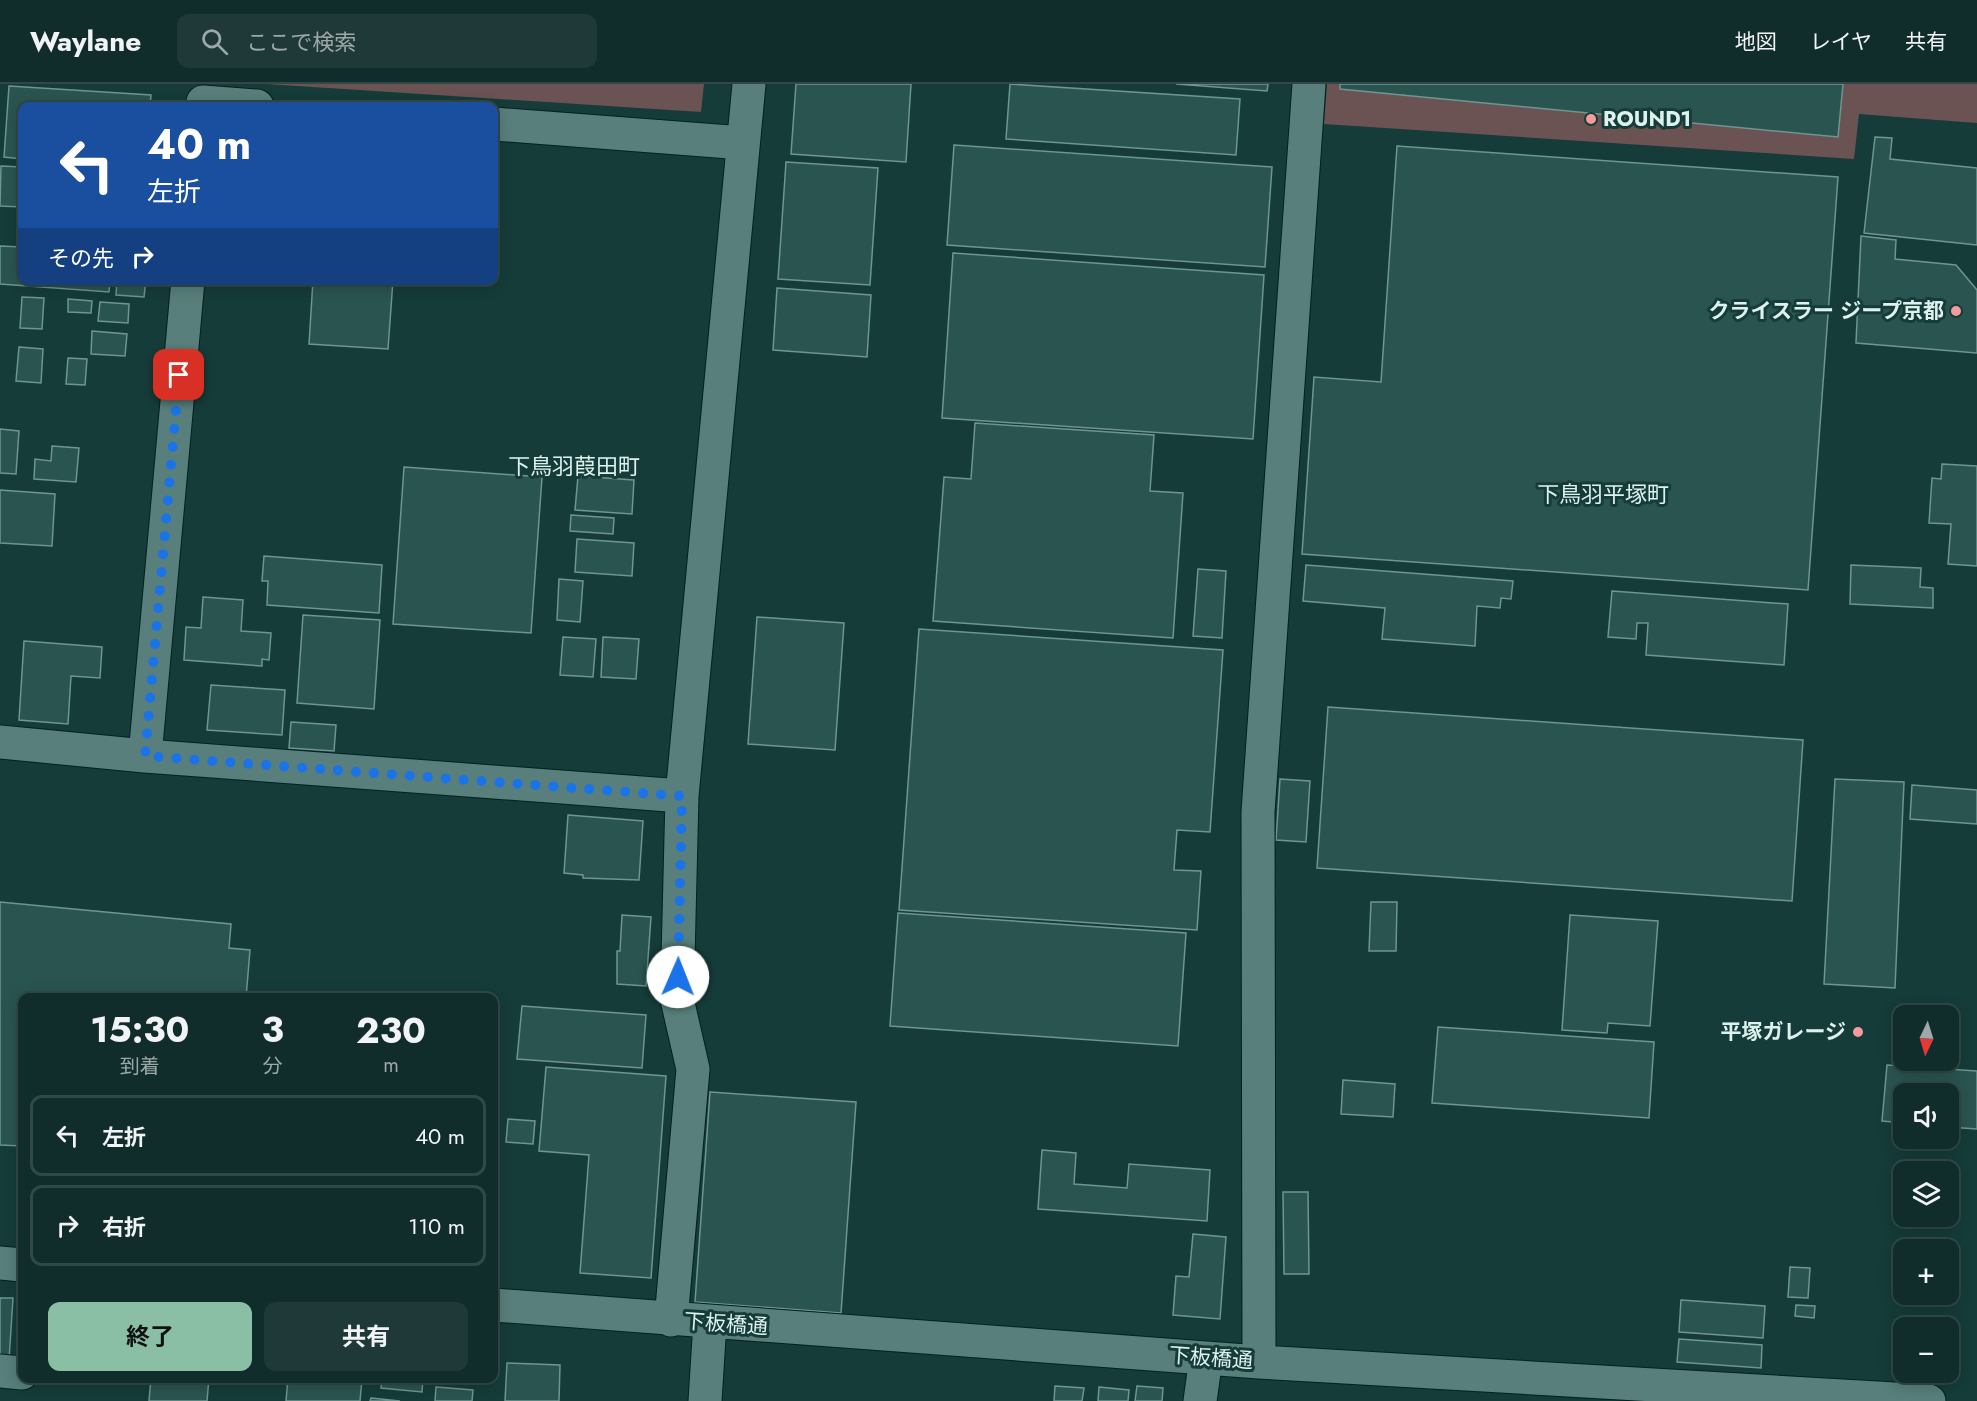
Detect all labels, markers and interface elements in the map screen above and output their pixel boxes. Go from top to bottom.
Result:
search box [177,14,597,68]
text: Waylane [30,21,141,62]
icon: search [198,25,231,58]
text: ここで検索 [246,26,356,58]
text: 地図 [1735,27,1777,57]
text: レイヤ [1810,27,1872,57]
text: 共有 [1905,27,1947,57]
place label: ROUND1 [1603,104,1691,134]
marker: ROUND1 [1584,112,1598,126]
text: 40 m [147,114,251,175]
icon: left [48,126,126,204]
text: 左折 [147,172,201,211]
icon: right [126,240,159,273]
text: その先 [48,242,114,274]
place label: クライスラー ジープ京都 [1709,296,1944,326]
marker: クライスラー ジープ京都 [1949,304,1963,318]
pin [153,349,204,400]
icon: arrive [162,358,195,391]
district label: 下鳥羽葭田町 [508,450,640,482]
district label: 下鳥羽平塚町 [1537,478,1669,510]
position arrow [646,945,710,1009]
text: 15:30 [90,1003,189,1055]
text: 3 [262,1003,284,1055]
text: 230 [356,1004,426,1056]
north arrow [1893,1005,1959,1071]
map controls [1893,1005,1959,1383]
place label: 平塚ガレージ [1720,1017,1846,1047]
marker: 平塚ガレージ [1851,1025,1865,1039]
text: m [383,1051,399,1080]
text: 到着 [120,1052,160,1081]
text: 分 [263,1052,283,1081]
button: sound [1893,1083,1959,1149]
icon: left [51,1119,84,1152]
text: 40 m [415,1120,465,1152]
text: 左折 [102,1121,146,1153]
button: layers [1893,1161,1959,1227]
icon: right [51,1209,84,1242]
text: 110 m [408,1210,465,1242]
text: 右折 [102,1211,146,1243]
button: + [1893,1239,1959,1305]
button: 終了 [48,1302,252,1371]
button: 共有 [264,1302,468,1371]
street label: 下板橋通 [683,1306,769,1342]
button: − [1893,1317,1959,1383]
street label: 下板橋通 [1168,1340,1254,1376]

